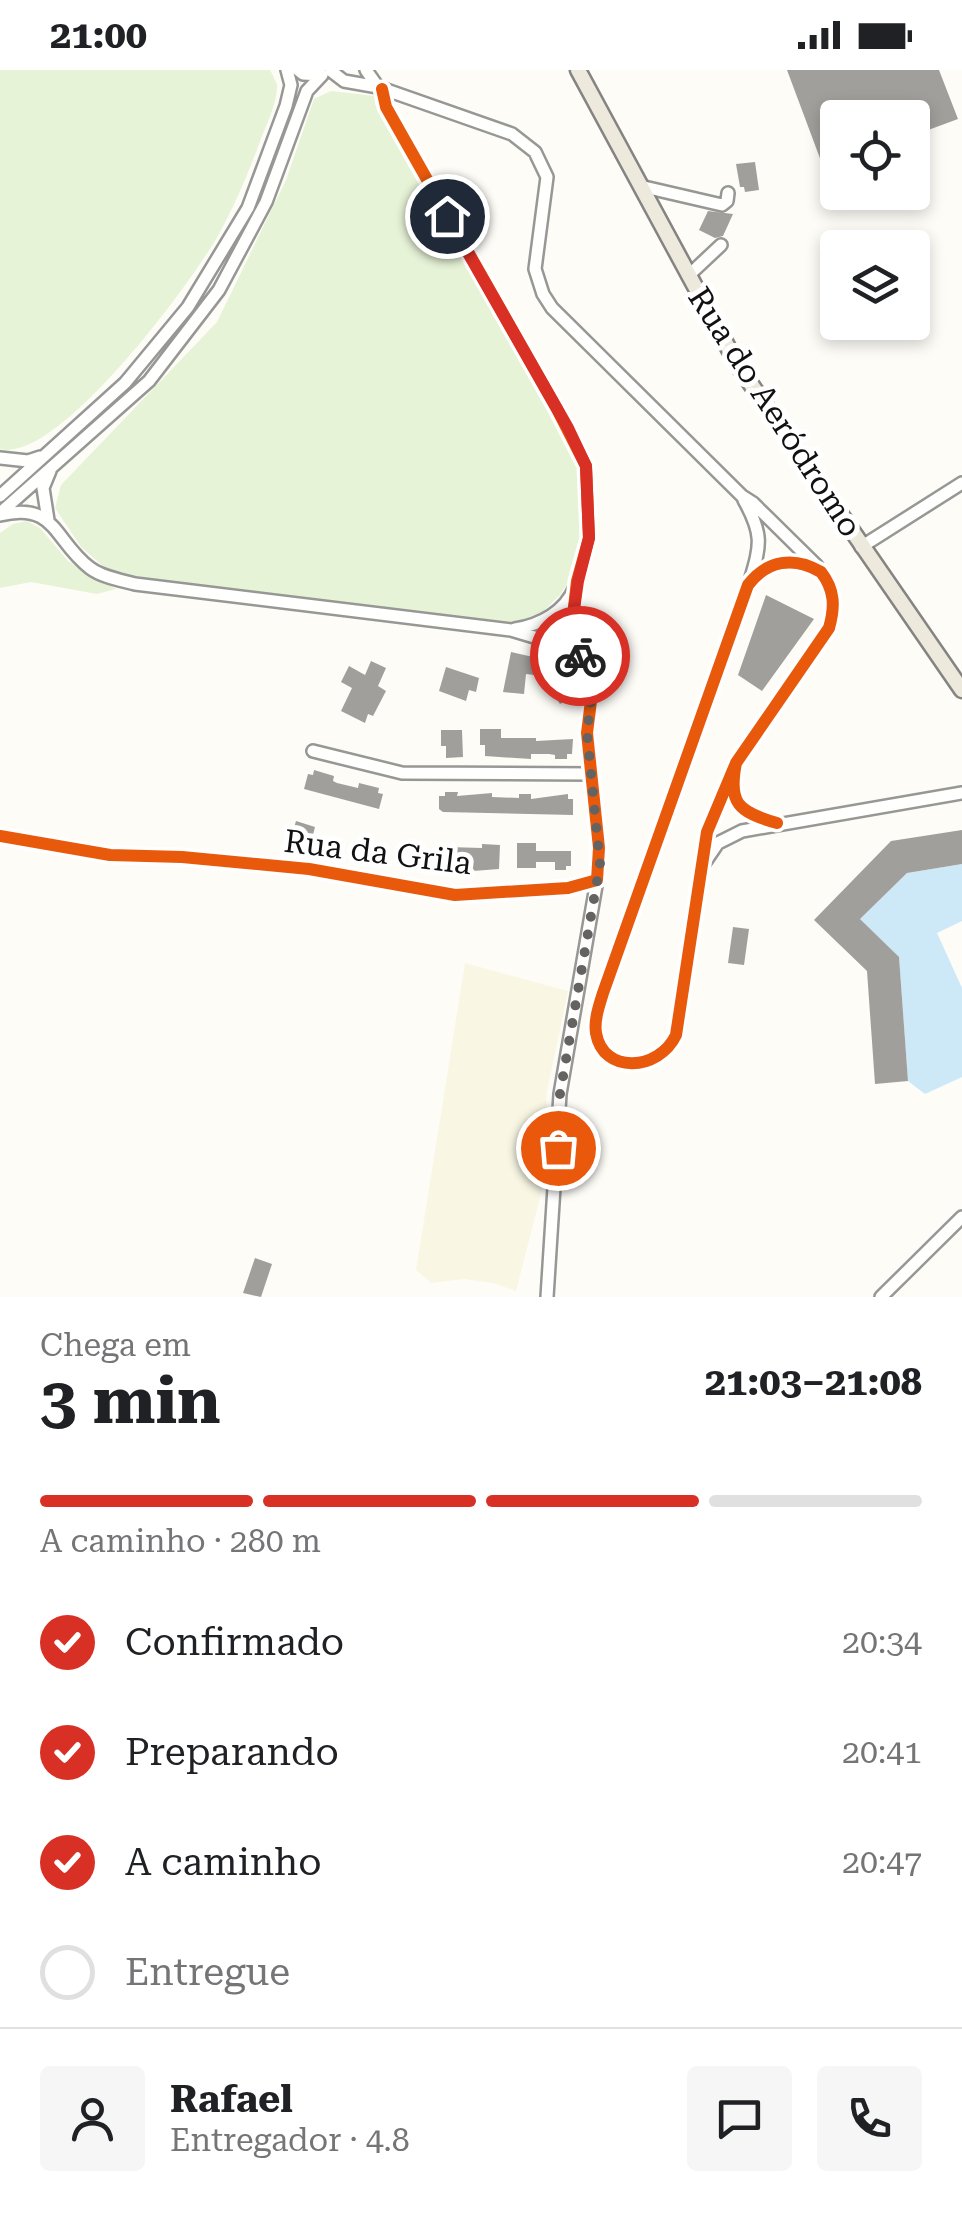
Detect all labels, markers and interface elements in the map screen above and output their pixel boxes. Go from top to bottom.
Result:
text: 21:00 [50,13,147,57]
map controls [820,100,930,340]
button: locate [820,100,930,210]
pin [405,174,490,259]
icon: home [420,189,475,244]
button: layers [820,230,930,340]
street label: Rua do Aeródromo [680,280,870,544]
courier [530,606,630,706]
icon: bike [553,629,608,684]
street label: Rua da Grila [282,822,474,882]
pin [516,1106,601,1191]
icon: bag [531,1121,586,1176]
text: Chega em [40,1326,191,1364]
text: 21:03–21:08 [705,1360,922,1404]
text: 3 min [40,1363,221,1439]
text: A caminho · 280 m [40,1522,321,1560]
icon: check [40,1615,95,1670]
text: Confirmado [125,1620,344,1664]
text: 20:34 [842,1623,922,1661]
icon: check [40,1725,95,1780]
text: Preparando [125,1730,339,1774]
text: 20:41 [842,1733,922,1771]
icon: check [40,1835,95,1890]
text: A caminho [125,1840,322,1884]
text: 20:47 [842,1843,922,1881]
text: Entregue [125,1950,290,1994]
button: person [40,2066,145,2171]
button: chat [687,2066,792,2171]
button: phone [817,2066,922,2171]
text: Rafael [170,2077,293,2121]
text: Entregador · 4.8 [170,2121,410,2159]

